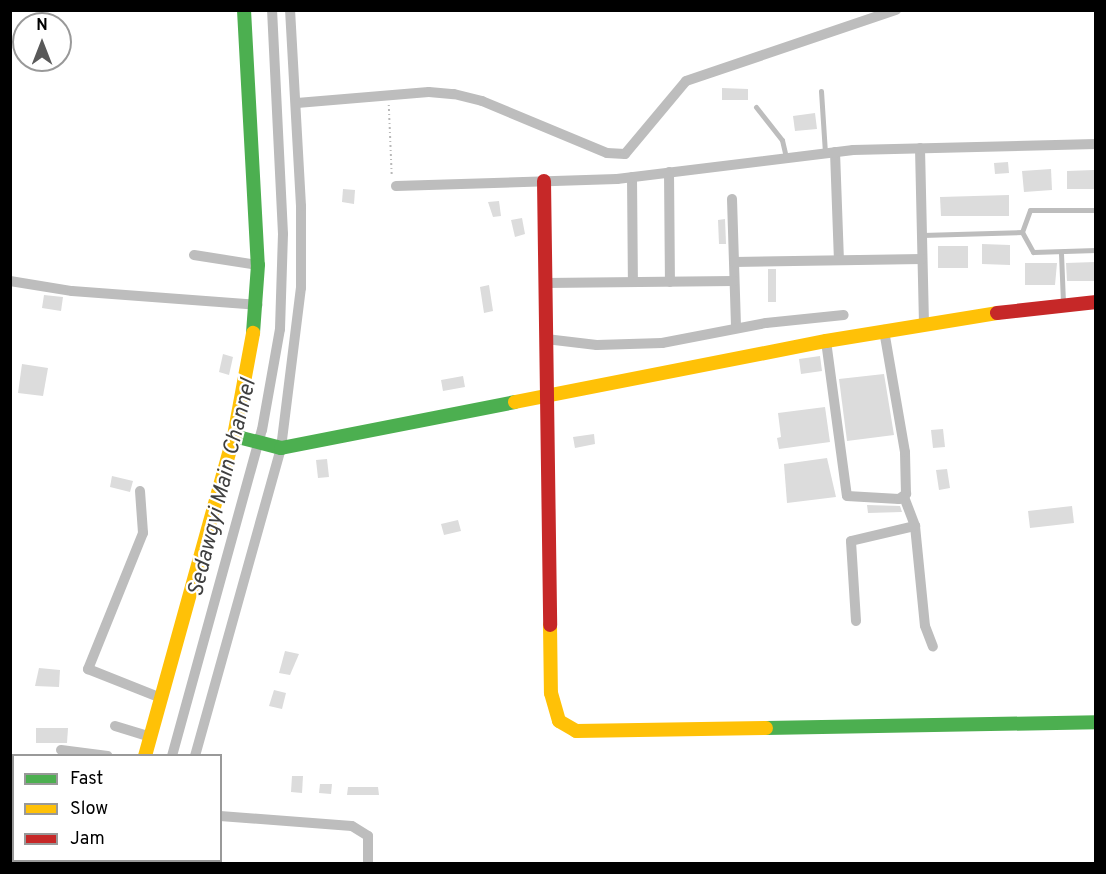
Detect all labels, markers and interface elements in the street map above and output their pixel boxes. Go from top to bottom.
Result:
north arrow [12,12,72,72]
text: N [36,16,48,36]
water label: Sedawgyi Main Channel [183,376,263,600]
legend [12,754,222,862]
text: Fast [70,768,103,791]
text: Slow [70,798,108,821]
text: Jam [70,828,105,851]

